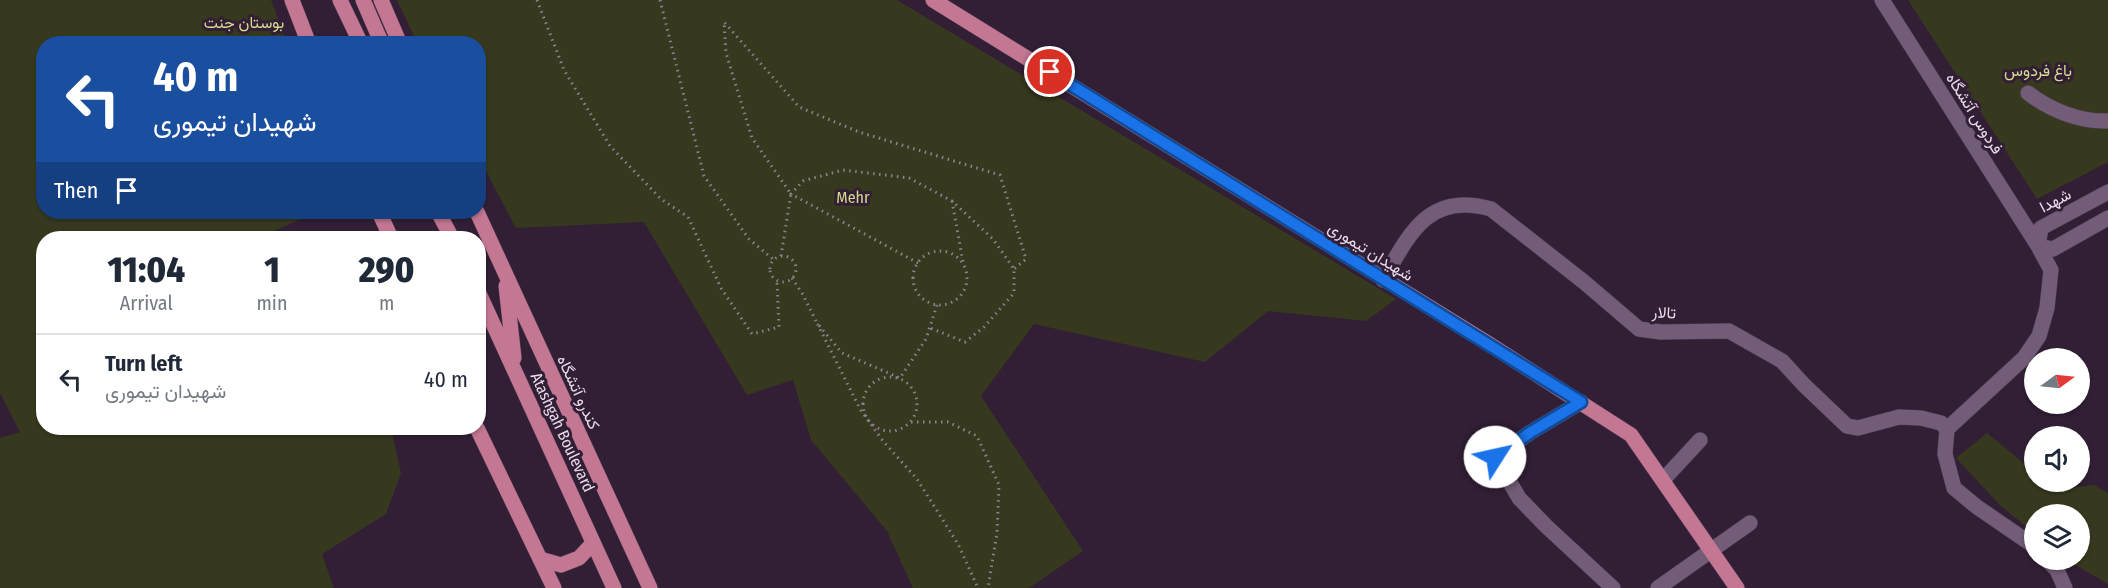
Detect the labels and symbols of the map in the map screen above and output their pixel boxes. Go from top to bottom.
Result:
park label: بوستان جنت [204,13,284,33]
pin [1024,46,1075,97]
park label: باغ فردوس [2004,61,2072,82]
street label: فردوس آتشگاه [1941,69,2007,158]
street label: شهدا [2036,184,2075,217]
park label: Mehr [836,188,870,207]
street label: شهیدان تیموری [1324,218,1417,286]
street label: تالار [1650,302,1676,324]
north arrow [2024,348,2090,414]
street label: کندرو آتشگاه [552,352,604,433]
street label: Atashgah Boulevard [527,369,599,495]
position arrow [1463,425,1527,489]

